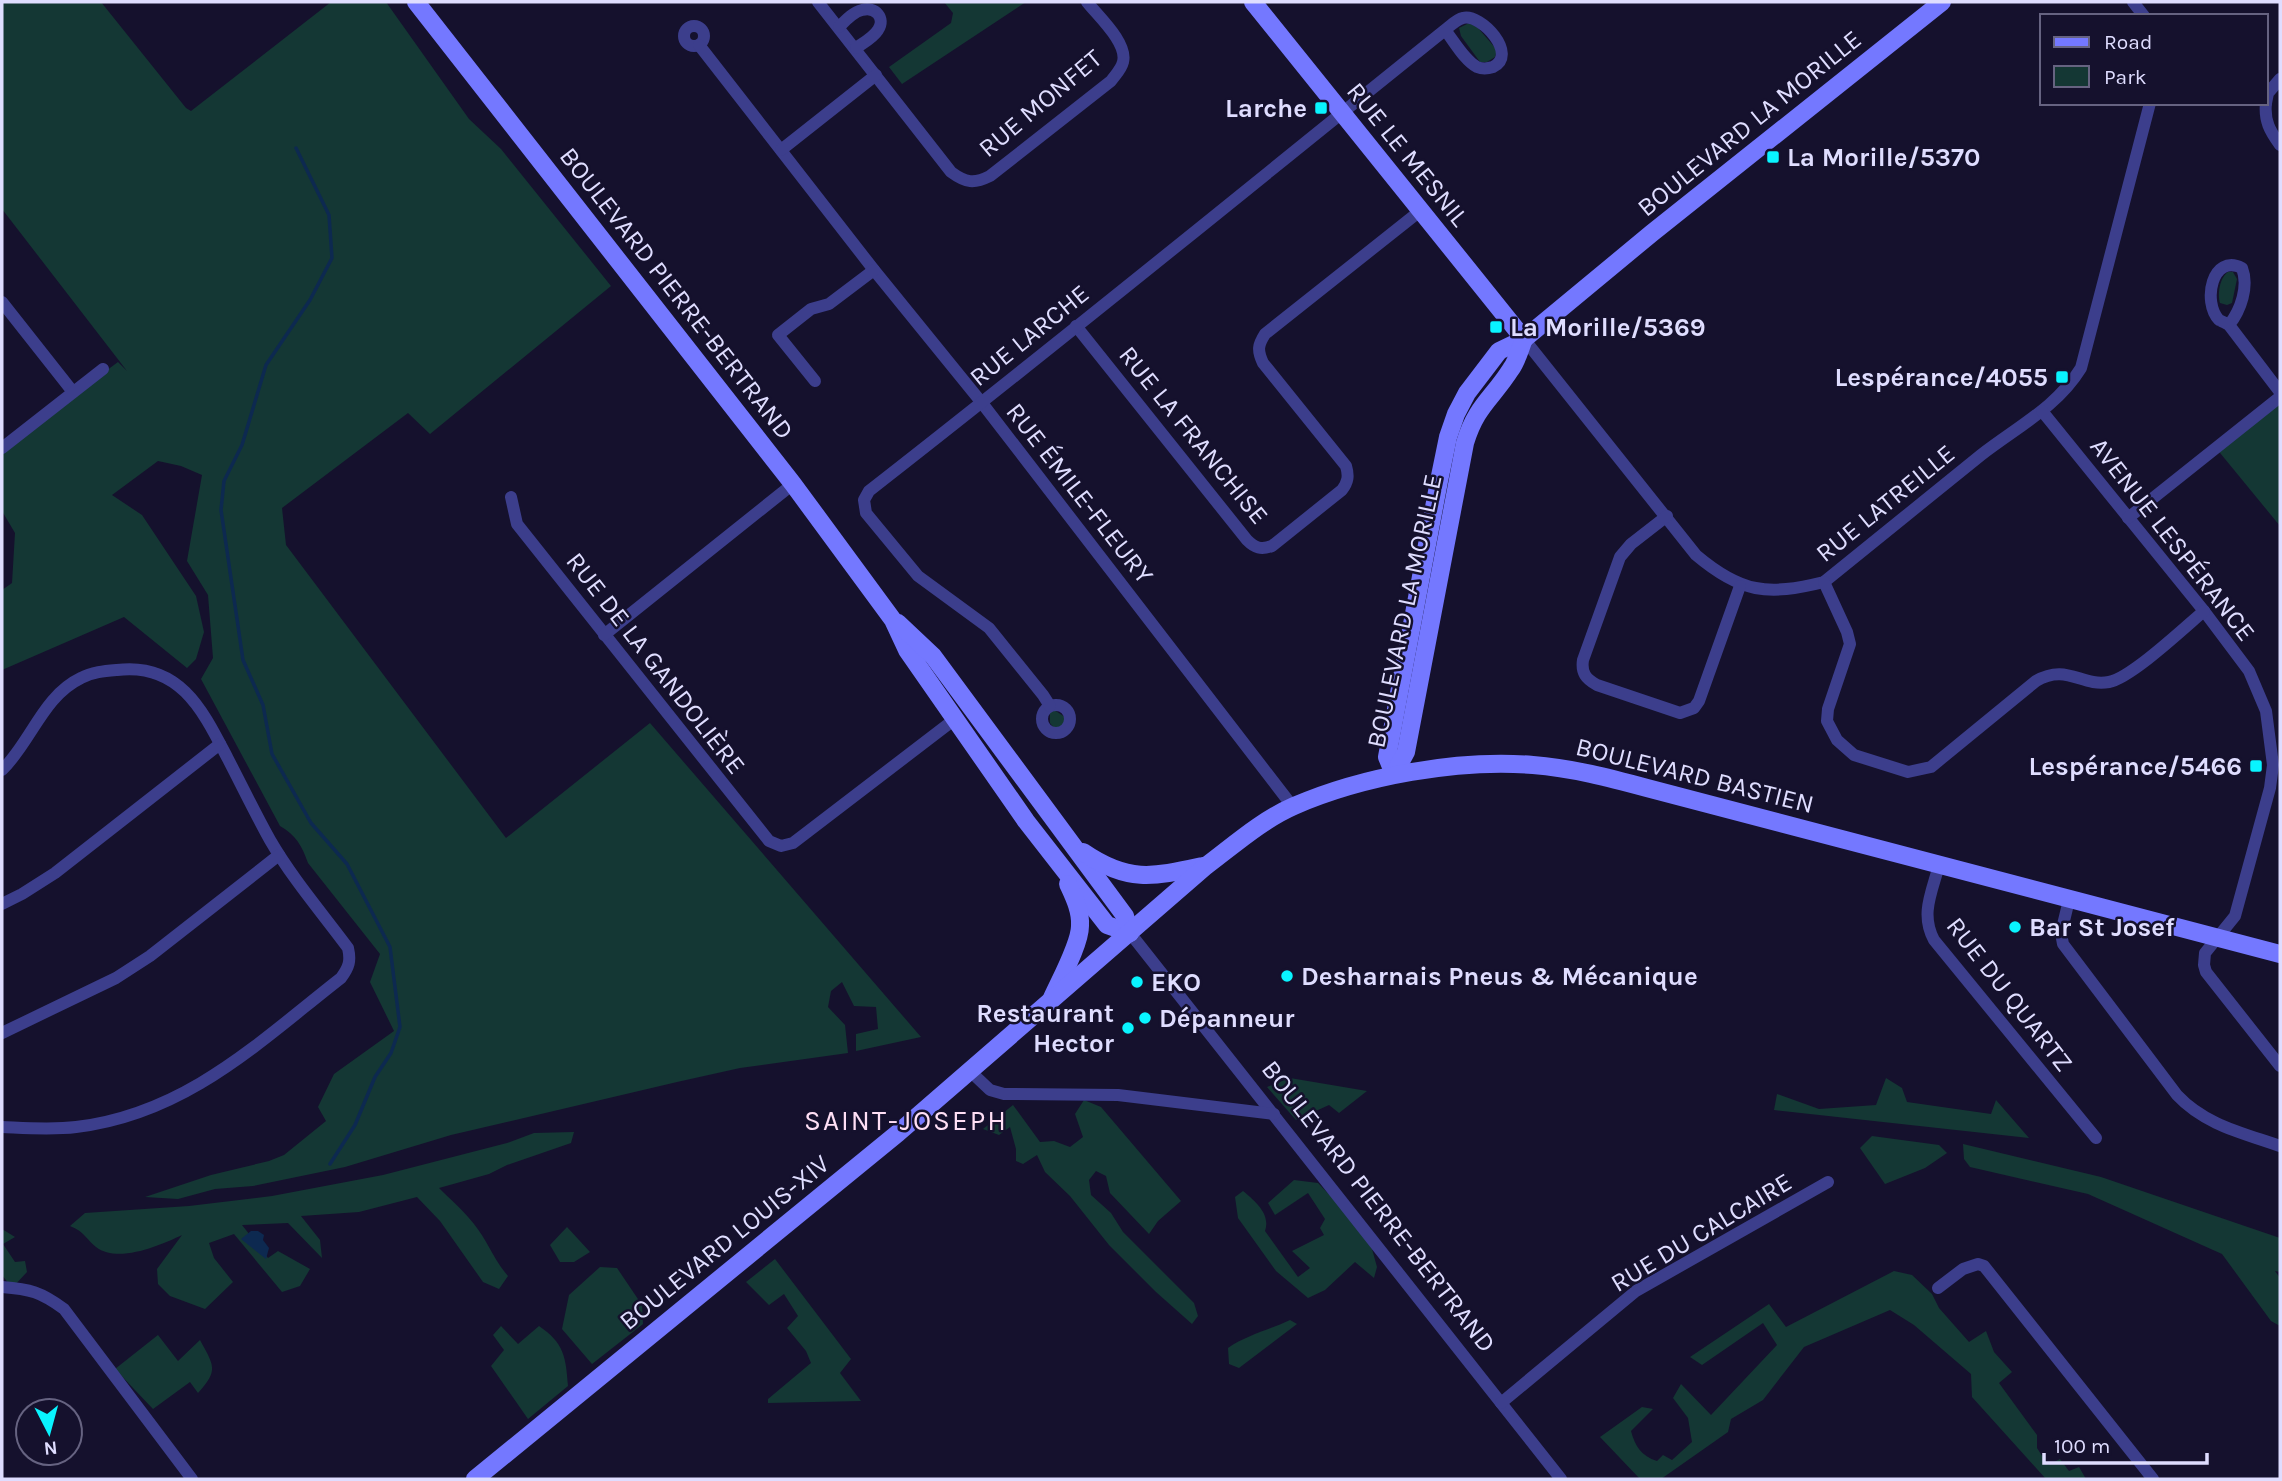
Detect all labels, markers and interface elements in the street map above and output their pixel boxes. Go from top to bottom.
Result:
legend [2040,14,2268,105]
street label: BOULEVARD LA MORILLE [1631,24,1867,223]
text: Road [2104,30,2152,54]
street label: RUE MONFET [972,43,1108,164]
text: Park [2104,65,2147,89]
street label: RUE LE MESNIL [1340,76,1475,233]
place label: Larche [1225,93,1307,124]
marker: Larche [1313,100,1329,116]
street label: BOULEVARD PIERRE-BERTRAND [553,141,800,445]
place label: La Morille/5370 [1787,142,1980,173]
marker: La Morille/5370 [1765,149,1781,165]
street label: RUE LARCHE [963,278,1095,393]
place label: La Morille/5369 [1510,312,1706,343]
marker: La Morille/5369 [1488,319,1504,335]
street label: RUE LA FRANCHISE [1112,340,1275,531]
place label: Lespérance/4055 [1834,362,2048,393]
marker: Lespérance/4055 [2054,369,2070,385]
street label: RUE ÉMILE-FLEURY [999,396,1161,590]
street label: AVENUE LESPÉRANCE [2084,431,2262,647]
street label: RUE LATREILLE [1810,438,1961,569]
street label: BOULEVARD LA MORILLE [1360,471,1449,751]
street label: RUE DE LA GANDOLIÈRE [559,546,753,780]
street label: BOULEVARD BASTIEN [1573,731,1817,820]
place label: Lespérance/5466 [2028,751,2242,782]
marker: Lespérance/5466 [2248,758,2264,774]
street label: RUE DU QUARTZ [1940,911,2079,1078]
place label: Bar St Josef [2029,912,2175,943]
marker: Bar St Josef [2007,919,2023,935]
place label: Desharnais Pneus & Mécanique [1301,961,1698,992]
place label: EKO [1151,967,1201,998]
marker: Desharnais Pneus & Mécanique [1279,968,1295,984]
marker: EKO [1129,974,1145,990]
place label: Restaurant Hector [976,998,1115,1059]
place label: Dépanneur [1159,1003,1295,1034]
marker: Dépanneur [1137,1010,1153,1026]
marker: Restaurant Hector [1120,1020,1136,1036]
street label: BOULEVARD PIERRE-BERTRAND [1255,1054,1502,1358]
district label: SAINT-JOSEPH [804,1104,1008,1137]
street label: BOULEVARD LOUIS-XIV [613,1148,836,1337]
street label: RUE DU CALCAIRE [1605,1166,1797,1299]
north arrow [14,1397,84,1467]
scale bar [2044,1422,2207,1466]
text: 100 m [2054,1434,2111,1458]
text: N [43,1436,59,1460]

